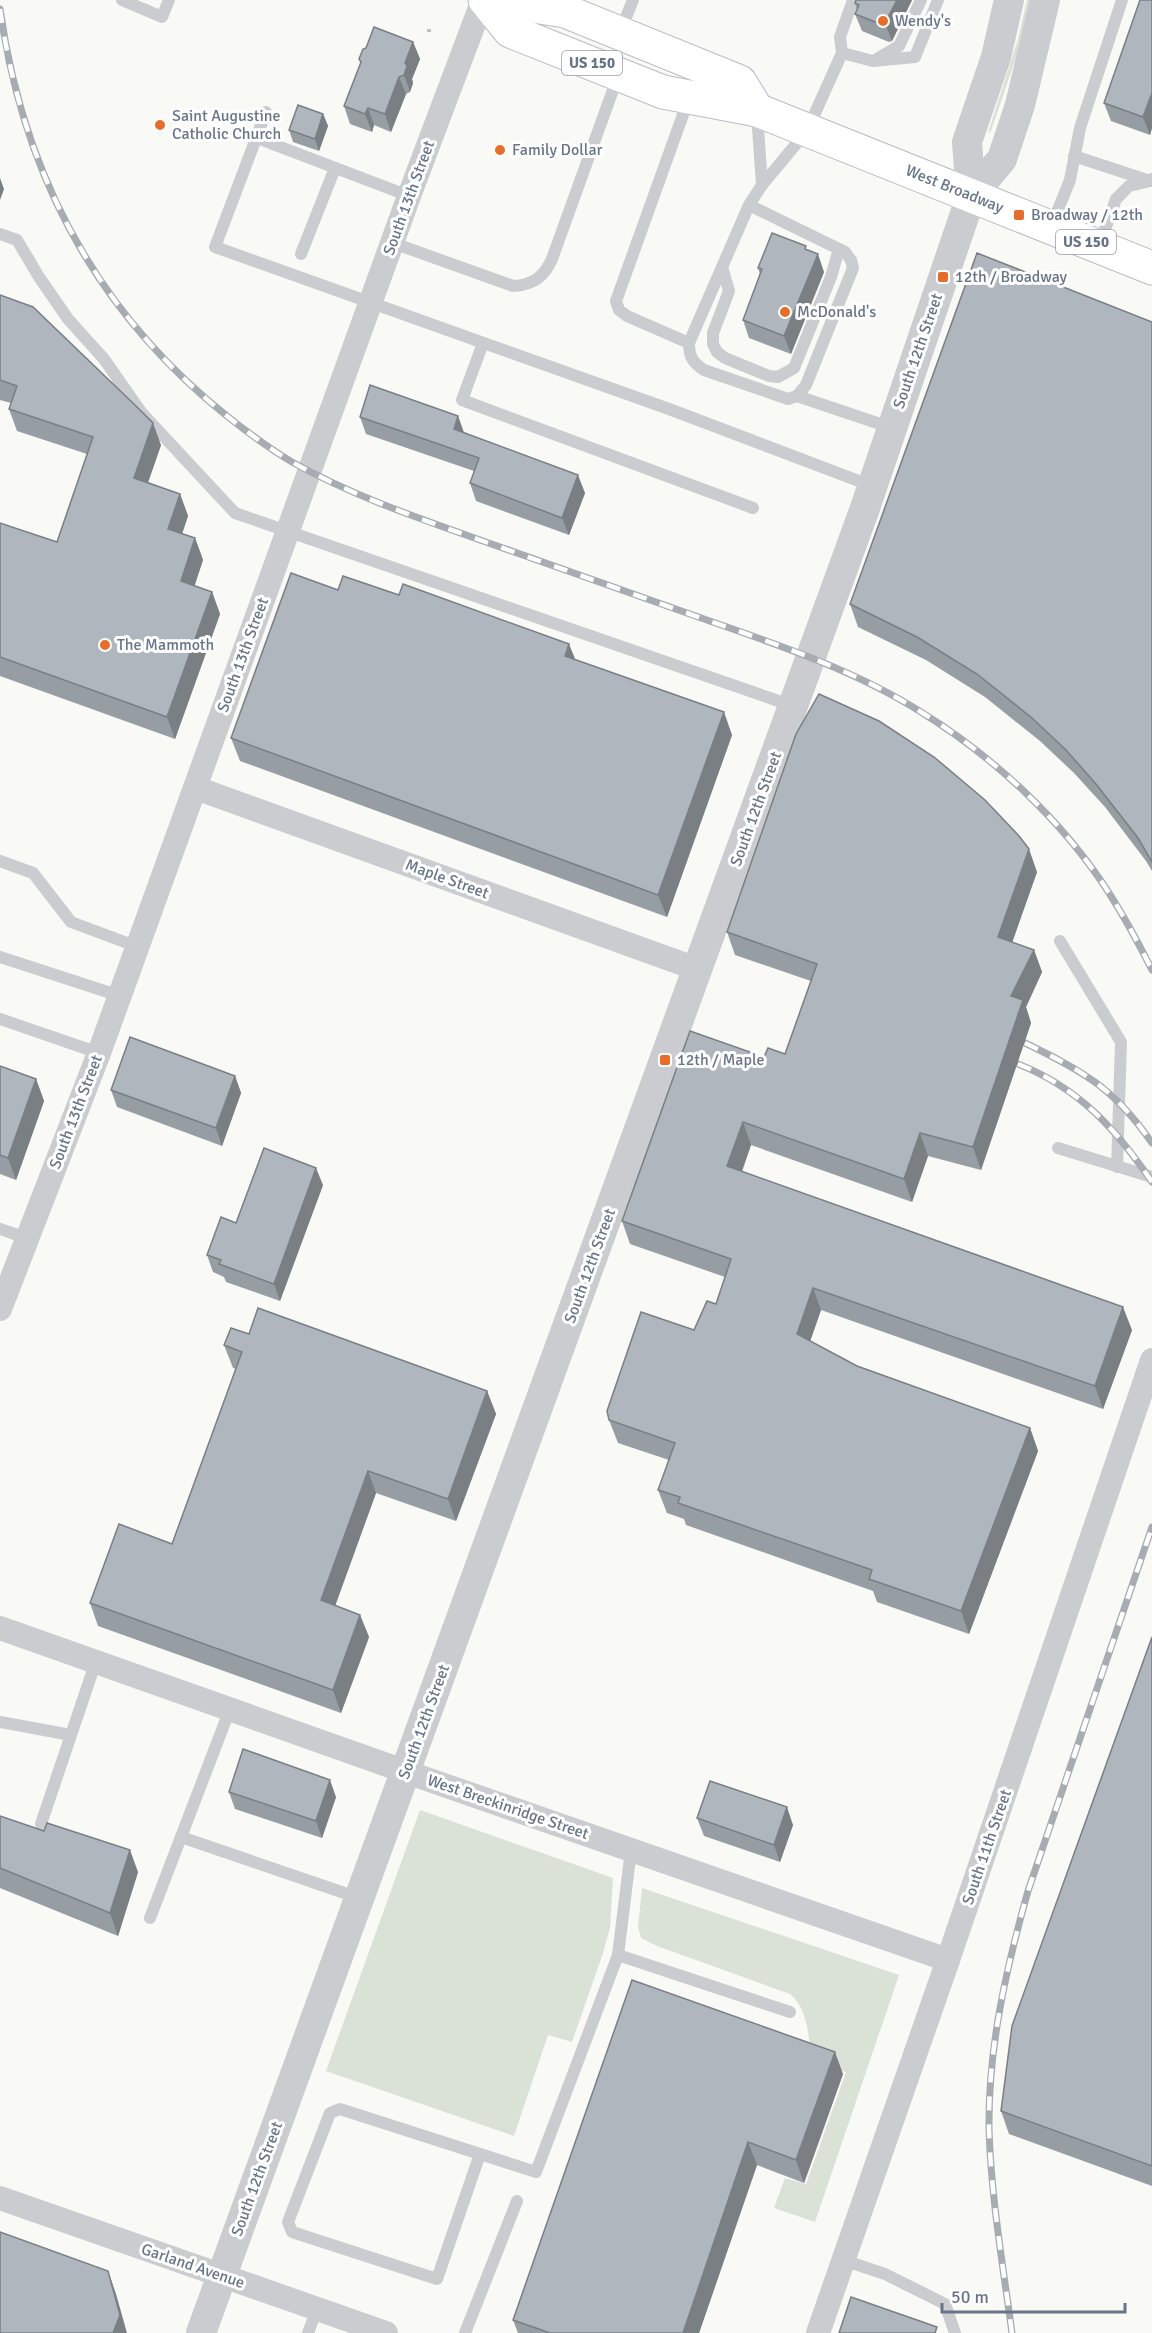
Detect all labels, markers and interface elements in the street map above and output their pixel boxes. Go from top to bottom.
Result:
place label: Wendy's [895,11,951,31]
marker: Wendy's [876,14,890,28]
road number: US 150 [562,51,622,75]
place label: Saint Augustine Catholic Church [172,106,281,144]
marker: Saint Augustine Catholic Church [153,118,167,132]
street label: South 13th Street [379,138,439,258]
place label: Family Dollar [512,140,603,160]
marker: Family Dollar [493,143,507,157]
street label: West Broadway [903,160,1007,218]
place label: Broadway / 12th [1031,205,1143,225]
marker: Broadway / 12th [1012,208,1026,222]
road number: US 150 [1056,230,1116,254]
place label: 12th / Broadway [955,267,1068,287]
marker: 12th / Broadway [936,270,950,284]
street label: South 12th Street [889,290,947,411]
place label: McDonald's [797,302,876,322]
marker: McDonald's [778,305,792,319]
street label: South 13th Street [213,595,273,715]
place label: The Mammoth [117,635,214,655]
marker: The Mammoth [98,638,112,652]
street label: South 12th Street [726,749,786,869]
street label: Maple Street [403,855,492,903]
place label: 12th / Maple [677,1050,764,1070]
street label: South 13th Street [45,1052,107,1172]
marker: 12th / Maple [658,1053,672,1067]
street label: South 12th Street [560,1206,620,1326]
street label: South 12th Street [394,1662,454,1782]
street label: West Breckinridge Street [425,1770,592,1844]
street label: South 11th Street [958,1786,1016,1907]
street label: South 12th Street [227,2119,287,2239]
street label: Garland Avenue [139,2239,247,2293]
scale bar [942,2276,1125,2314]
text: 50 m [951,2286,989,2308]

